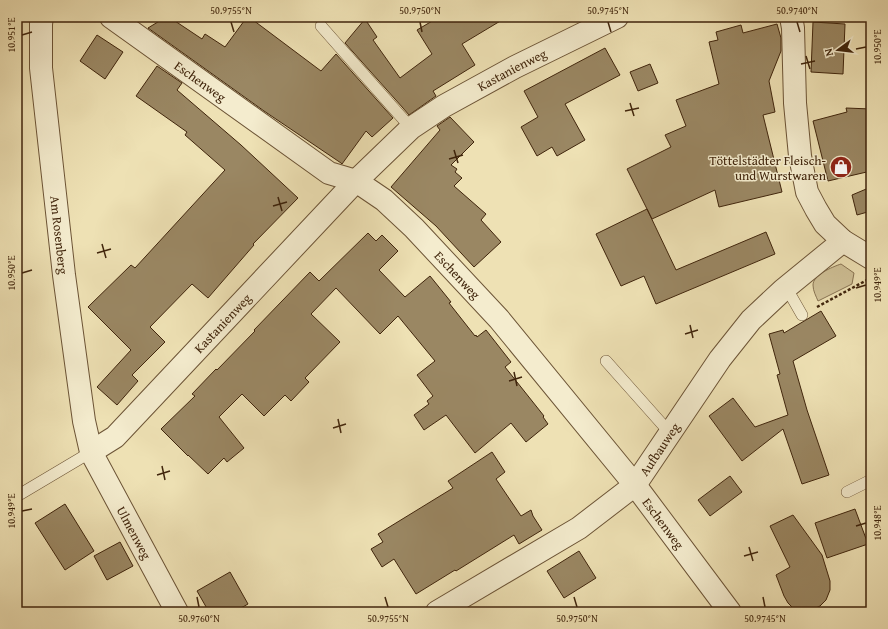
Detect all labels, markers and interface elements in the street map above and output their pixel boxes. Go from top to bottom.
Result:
text: 50.9755°N [210,3,252,18]
text: 50.9750°N [399,3,441,18]
text: 50.9745°N [587,3,629,18]
text: 50.9740°N [776,3,818,18]
text: 10.951°E [4,17,19,53]
text: 10.950°E [870,29,885,65]
north arrow [818,30,858,70]
street label: Kastanienweg [474,43,550,95]
text: N [819,46,837,58]
street label: Eschenweg [171,56,231,106]
place label: Töttelstädter Fleisch- und Wurstwaren [709,151,827,185]
shop icon: Töttelstädter Fleisch- und Wurstwaren [828,154,854,180]
street label: Am Rosenberg [46,195,73,276]
street label: Eschenweg [430,246,485,303]
text: 10.950°E [4,255,19,291]
text: 10.949°E [870,267,885,303]
street label: Kastanienweg [190,288,256,357]
street label: Aufbauweg [634,418,684,479]
text: 10.949°E [4,493,19,529]
street label: Eschenweg [638,494,689,553]
street label: Ulmenweg [112,503,157,563]
text: 10.948°E [870,505,885,541]
text: 50.9760°N [178,611,220,626]
text: 50.9755°N [367,611,409,626]
text: 50.9750°N [556,611,598,626]
text: 50.9745°N [744,611,786,626]

